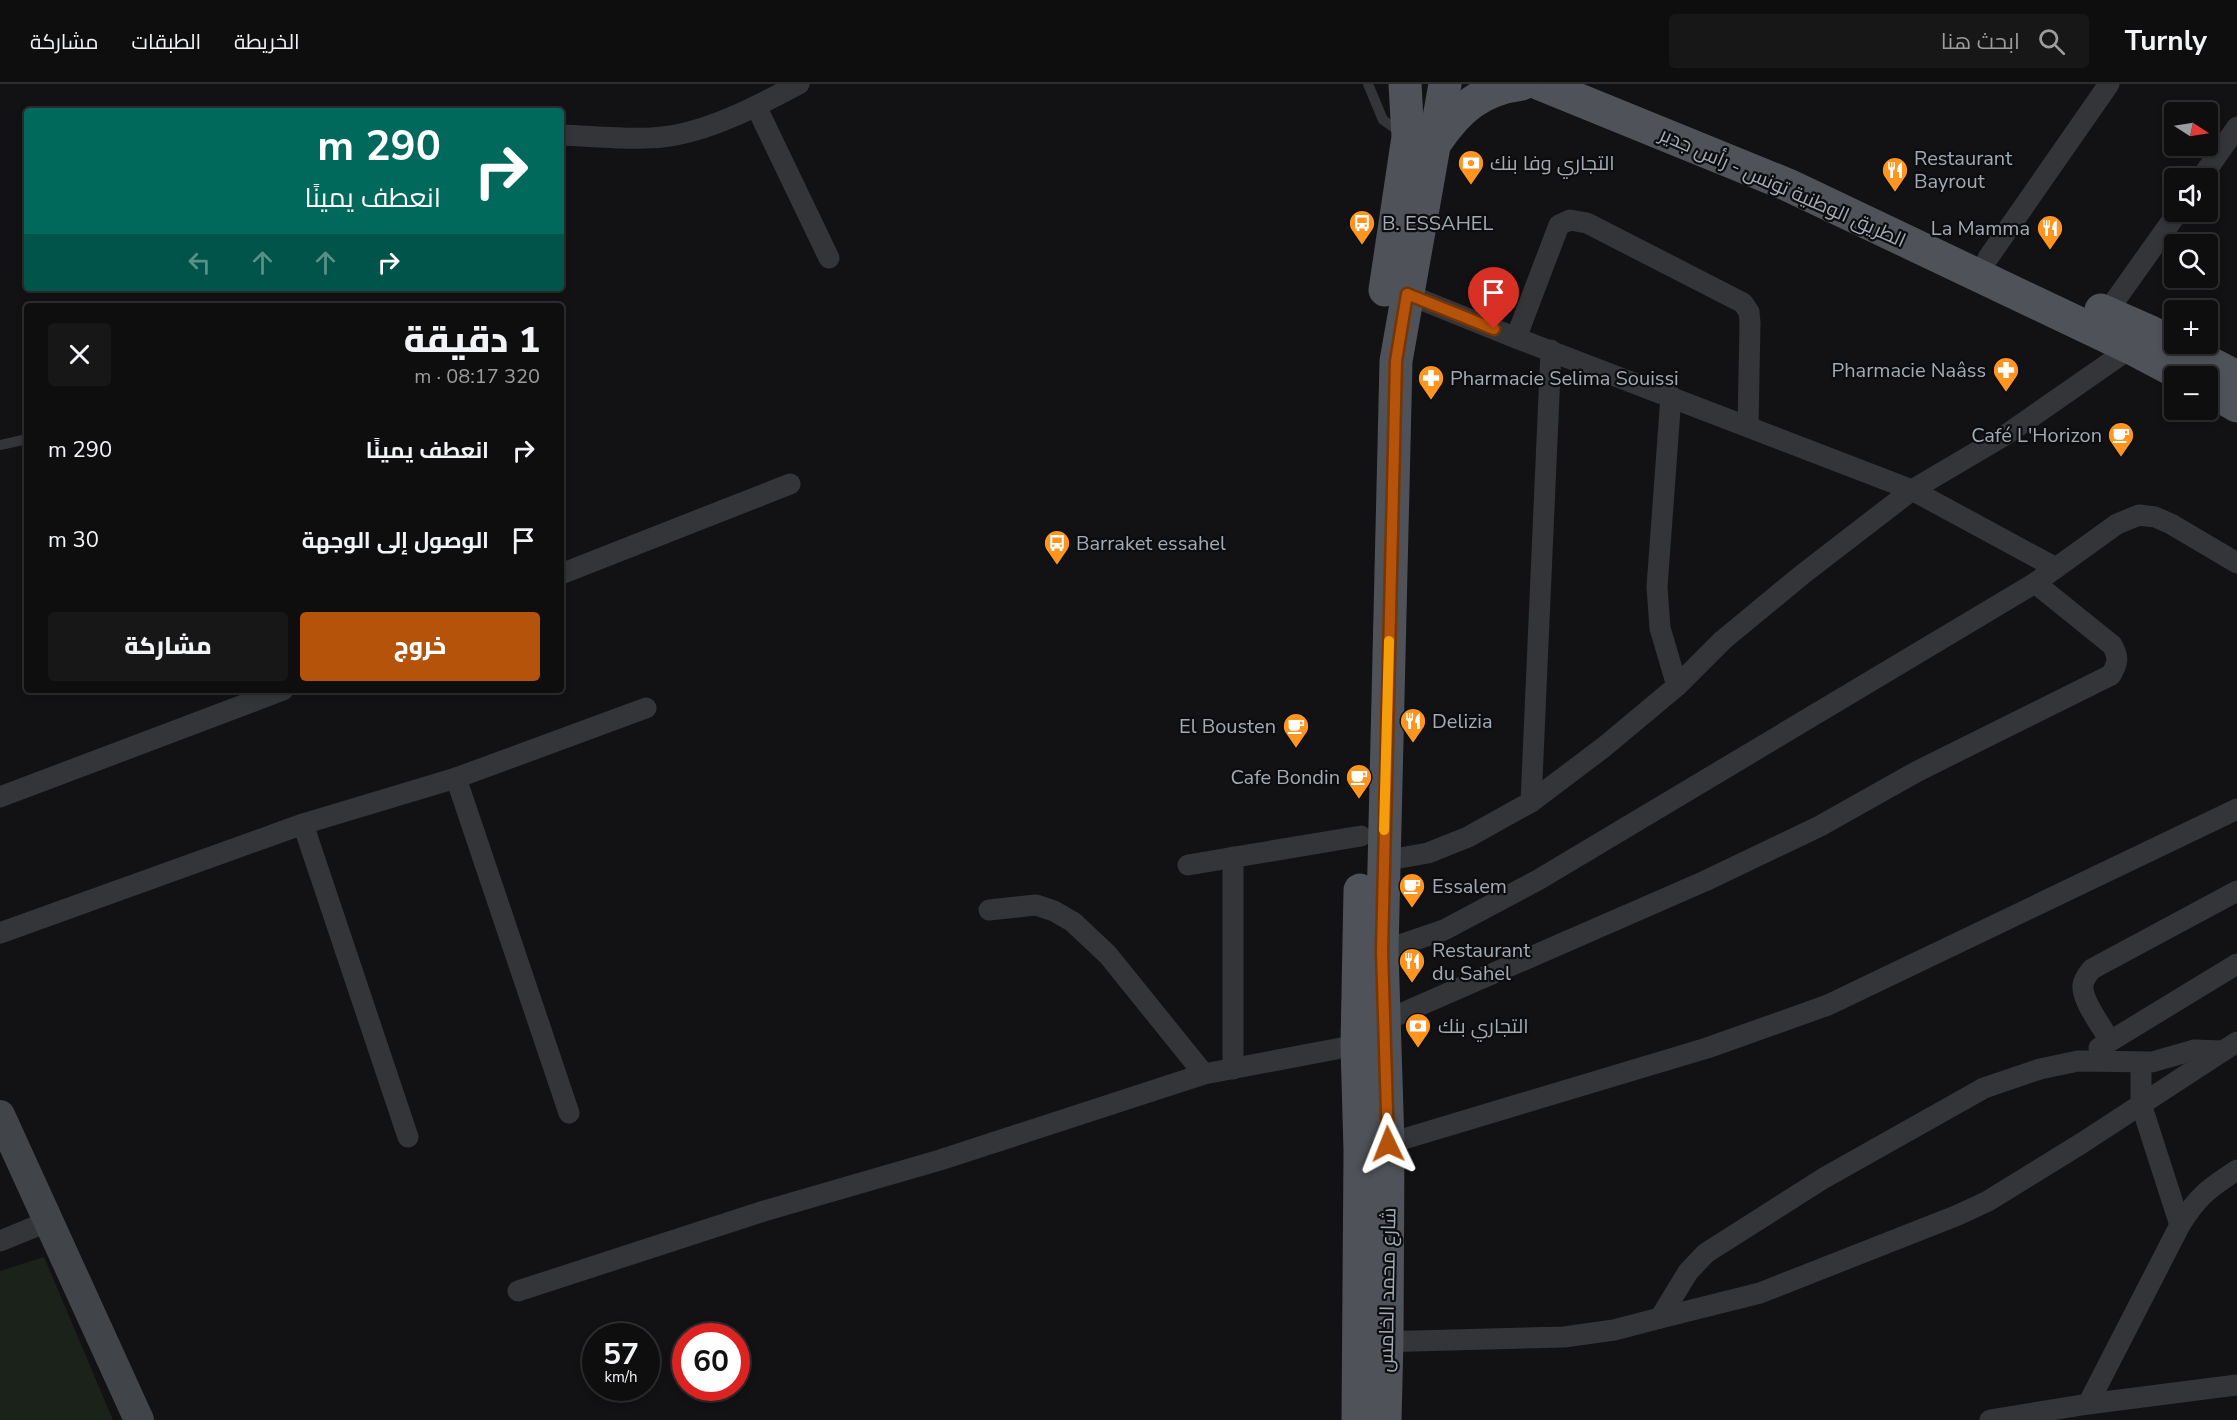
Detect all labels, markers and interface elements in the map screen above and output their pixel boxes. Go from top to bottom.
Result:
search box [1669,14,2089,68]
text: Turnly [2125,22,2207,60]
icon: search [2035,25,2068,58]
text: ابحث هنا [1941,27,2020,57]
text: مشاركة [30,28,99,56]
text: الطبقات [132,28,201,56]
text: الخريطة [234,28,300,56]
north arrow [2164,102,2218,156]
map controls [2164,102,2218,420]
text: 290 m [317,118,441,175]
street label: الطريق الوطنية تونس - رأس جدير [1655,120,1910,254]
icon: right [462,132,540,210]
place label: Restaurant Bayrout [1914,145,2013,195]
bank icon: التجاري وفا بنك [1456,148,1486,186]
place label: التجاري وفا بنك [1490,150,1615,179]
restaurant icon: Restaurant Bayrout [1880,155,1910,193]
button: sound [2164,168,2218,222]
text: انعطف يمينًا [304,180,441,217]
bus stop icon: B. ESSAHEL [1347,208,1377,246]
place label: B. ESSAHEL [1382,210,1494,237]
restaurant icon: La Mamma [2035,213,2065,251]
place label: La Mamma [1931,215,2030,242]
button: search [2164,234,2218,288]
icon: left [183,246,216,279]
icon: ahead [246,246,279,279]
icon: ahead [309,246,342,279]
icon: right [372,246,405,279]
pin [1468,267,1519,329]
icon: arrive [1477,276,1510,309]
button: + [2164,300,2218,354]
text: 1 دقيقة [404,316,540,365]
button: close [48,323,111,386]
pharmacy icon: Pharmacie Naâss [1991,355,2021,393]
place label: Pharmacie Naâss [1832,357,1986,384]
text: 320 m · 08:17 [414,363,540,390]
pharmacy icon: Pharmacie Selima Souissi [1416,363,1446,401]
place label: Pharmacie Selima Souissi [1450,365,1679,392]
button: − [2164,366,2218,420]
cafe icon: Café L'Horizon [2106,420,2136,458]
place label: Café L'Horizon [1971,422,2102,449]
icon: right [507,434,540,467]
text: 290 m [48,435,112,465]
text: انعطف يمينًا [366,436,489,466]
icon: arrive [507,524,540,557]
text: 30 m [48,525,99,555]
text: الوصول إلى الوجهة [302,526,489,556]
bus stop icon: Barraket essahel [1042,528,1072,566]
place label: Barraket essahel [1076,530,1226,557]
button: مشاركة [48,612,288,681]
button: خروج [300,612,540,681]
restaurant icon: Delizia [1398,706,1428,744]
place label: Delizia [1432,708,1493,735]
cafe icon: El Bousten [1281,711,1311,749]
place label: El Bousten [1179,713,1276,740]
cafe icon: Cafe Bondin [1344,762,1374,800]
place label: Cafe Bondin [1230,764,1340,791]
cafe icon: Essalem [1397,871,1427,909]
place label: Essalem [1432,873,1507,900]
place label: Restaurant du Sahel [1432,937,1531,987]
restaurant icon: Restaurant du Sahel [1397,946,1427,984]
bank icon: التجاري بنك [1403,1011,1433,1049]
place label: التجاري بنك [1438,1013,1529,1042]
position arrow [1356,1112,1420,1176]
street label: شارع محمد الخامس [1373,1207,1402,1373]
speed limit sign: 60 [672,1323,750,1401]
text: 57 [603,1334,639,1375]
text: km/h [604,1367,638,1387]

